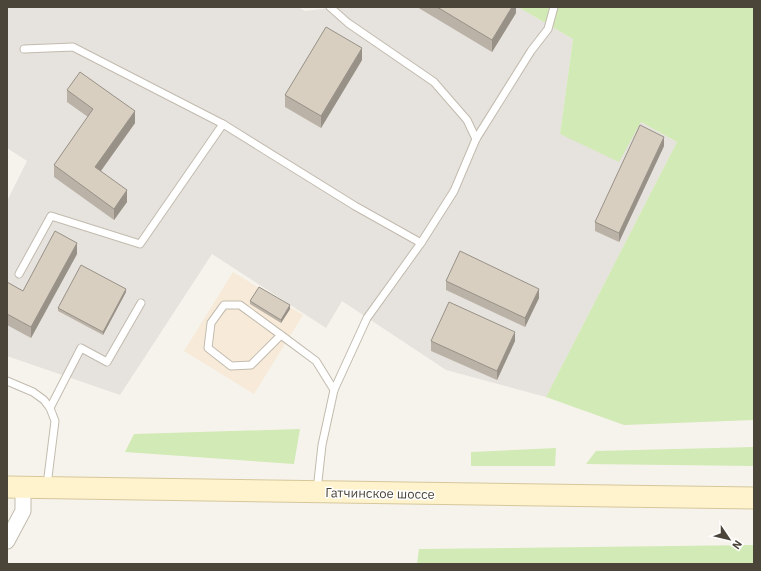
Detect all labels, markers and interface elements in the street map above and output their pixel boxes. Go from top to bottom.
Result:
street label: Гатчинское шоссе [325,484,435,503]
north arrow [709,519,749,559]
text: N [729,537,745,552]

